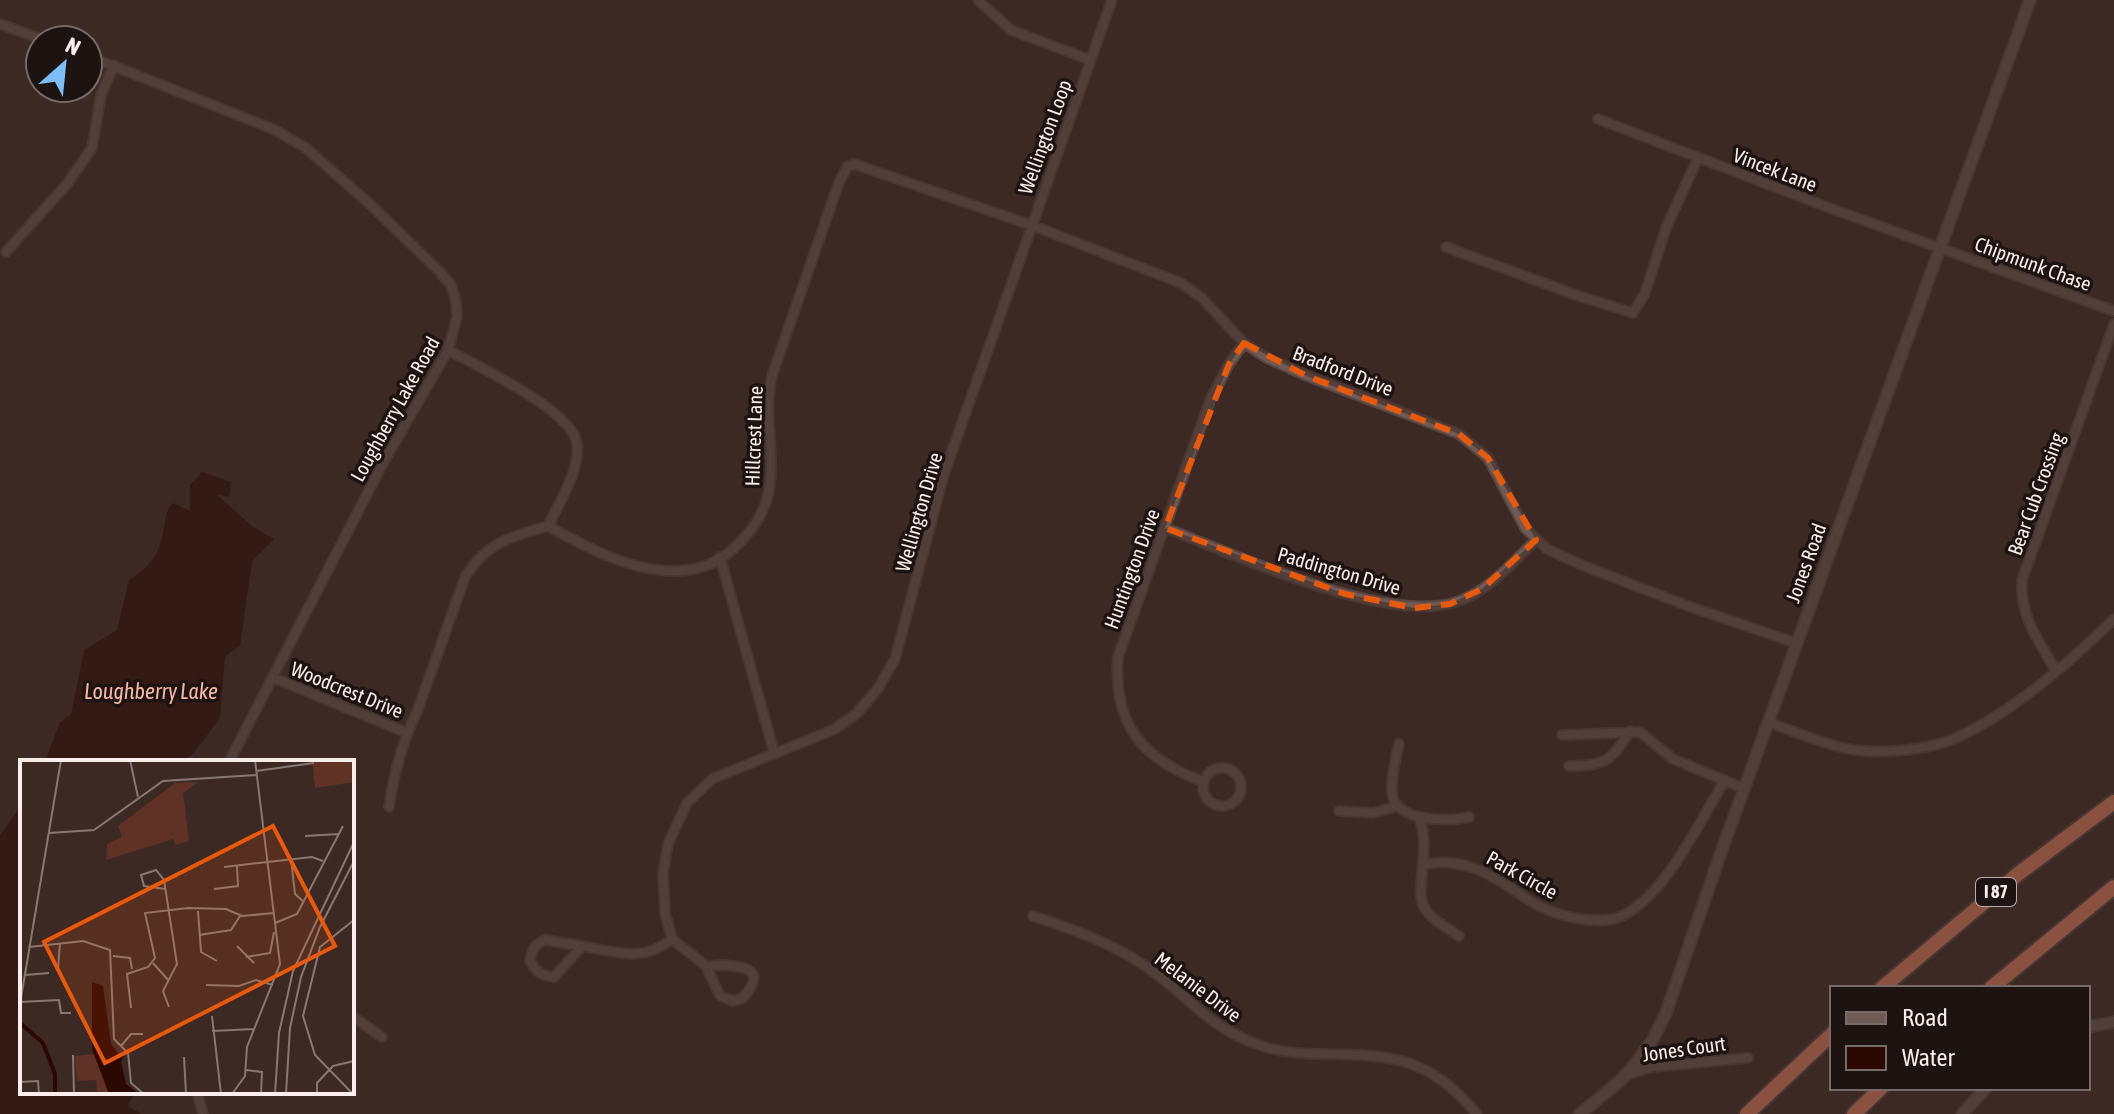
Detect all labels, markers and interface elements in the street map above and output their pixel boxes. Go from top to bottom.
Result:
north arrow [24,24,104,104]
text: N [61,32,85,61]
street label: Wellington Loop [1013,77,1076,197]
street label: Vincek Lane [1730,143,1820,196]
street label: Chipmunk Chase [1972,232,2095,295]
street label: Loughberry Lake Road [345,332,444,485]
street label: Bradford Drive [1290,341,1397,400]
street label: Hillcrest Lane [740,385,767,487]
street label: Bear Cub Crossing [2003,429,2068,558]
street label: Wellington Drive [891,450,946,574]
street label: Huntington Drive [1099,506,1164,632]
street label: Jones Road [1781,520,1830,606]
street label: Paddington Drive [1275,542,1403,599]
street label: Woodcrest Drive [288,657,407,722]
water label: Loughberry Lake [84,678,218,704]
inset map [20,760,354,1094]
street label: Park Circle [1483,846,1562,903]
road number: I 87 [1976,878,2016,906]
street label: Melanie Drive [1151,947,1246,1026]
legend [1830,986,2090,1090]
text: Road [1902,1004,1948,1031]
street label: Jones Court [1641,1031,1727,1066]
text: Water [1902,1044,1955,1071]

